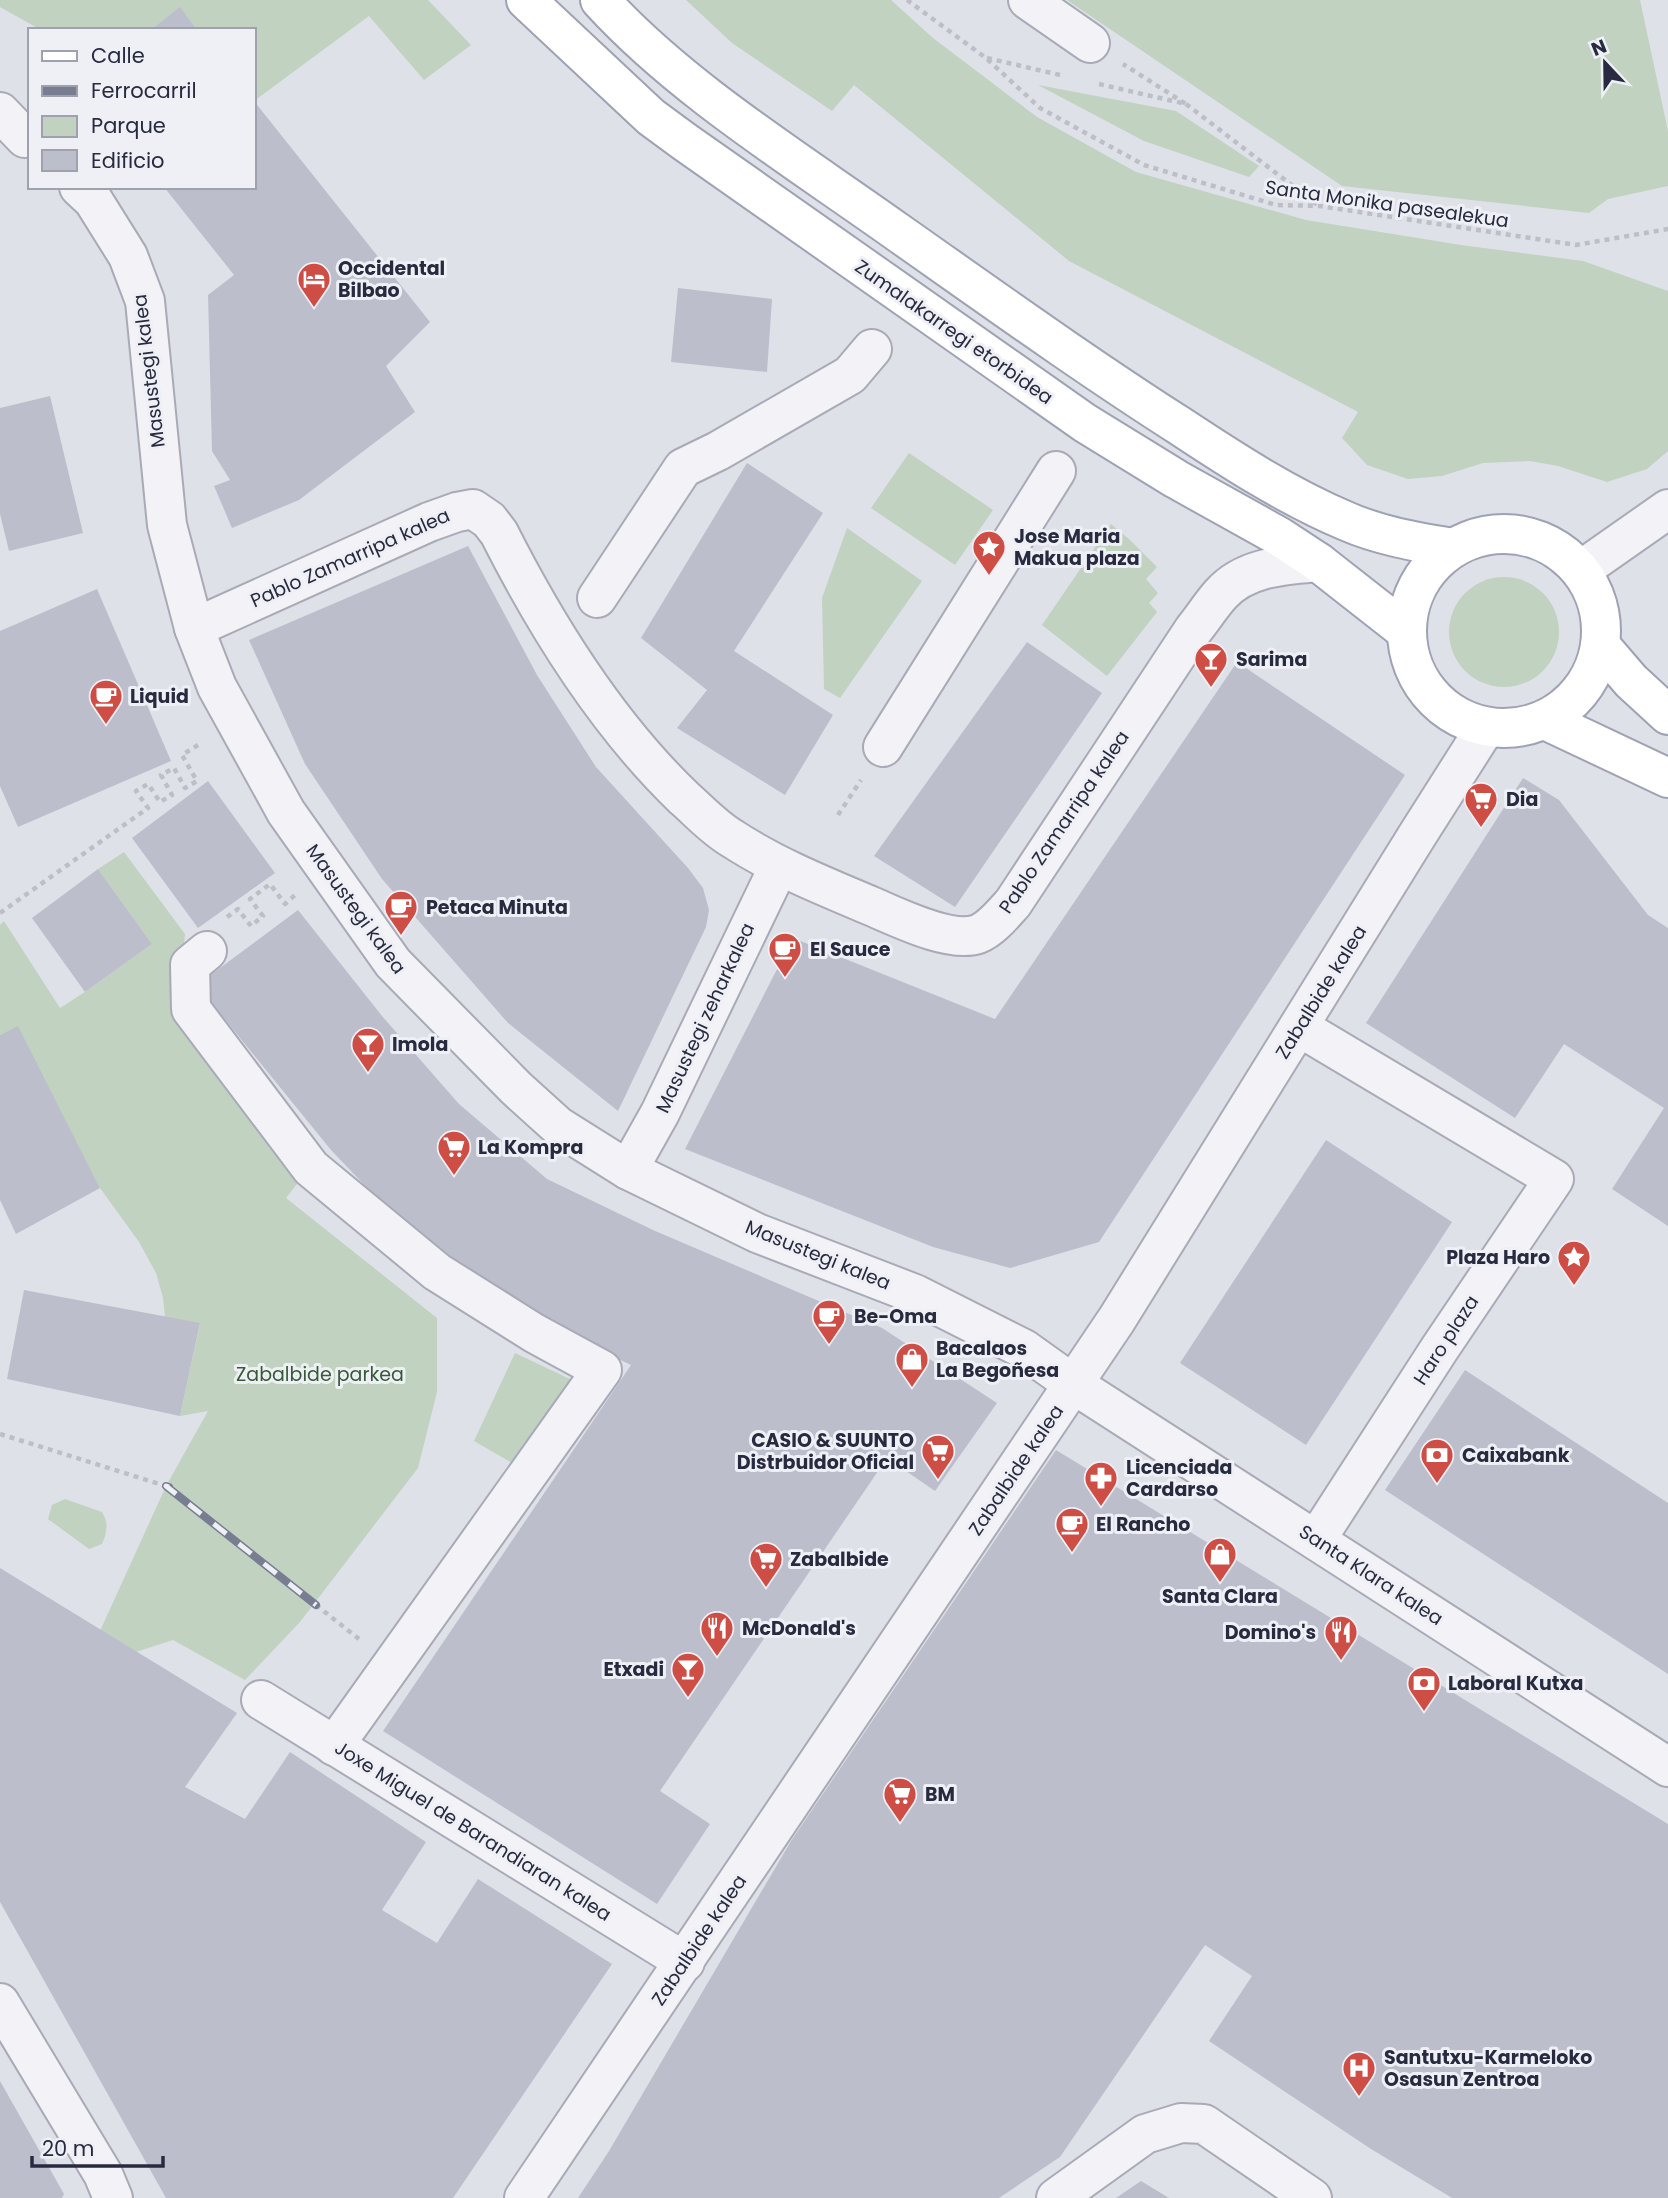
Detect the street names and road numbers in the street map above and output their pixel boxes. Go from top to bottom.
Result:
street label: Santa Monika pasealekua [1264,174,1510,234]
street label: Zumalakarregi etorbidea [849,253,1059,411]
street label: Masustegi kalea [126,293,172,449]
street label: Pablo Zamarripa kalea [246,502,454,614]
street label: Pablo Zamarripa kalea [993,725,1135,919]
street label: Masustegi kalea [300,839,412,979]
street label: Masustegi zeharkalea [649,919,761,1117]
street label: Zabalbide kalea [1269,920,1373,1064]
street label: Masustegi kalea [741,1214,895,1296]
street label: Haro plaza [1407,1290,1485,1390]
street label: Zabalbide kalea [962,1399,1070,1541]
street label: Santa Klara kalea [1294,1518,1448,1632]
street label: Joxe Miguel de Barandiaran kalea [330,1734,616,1928]
street label: Zabalbide kalea [645,1869,753,2011]

